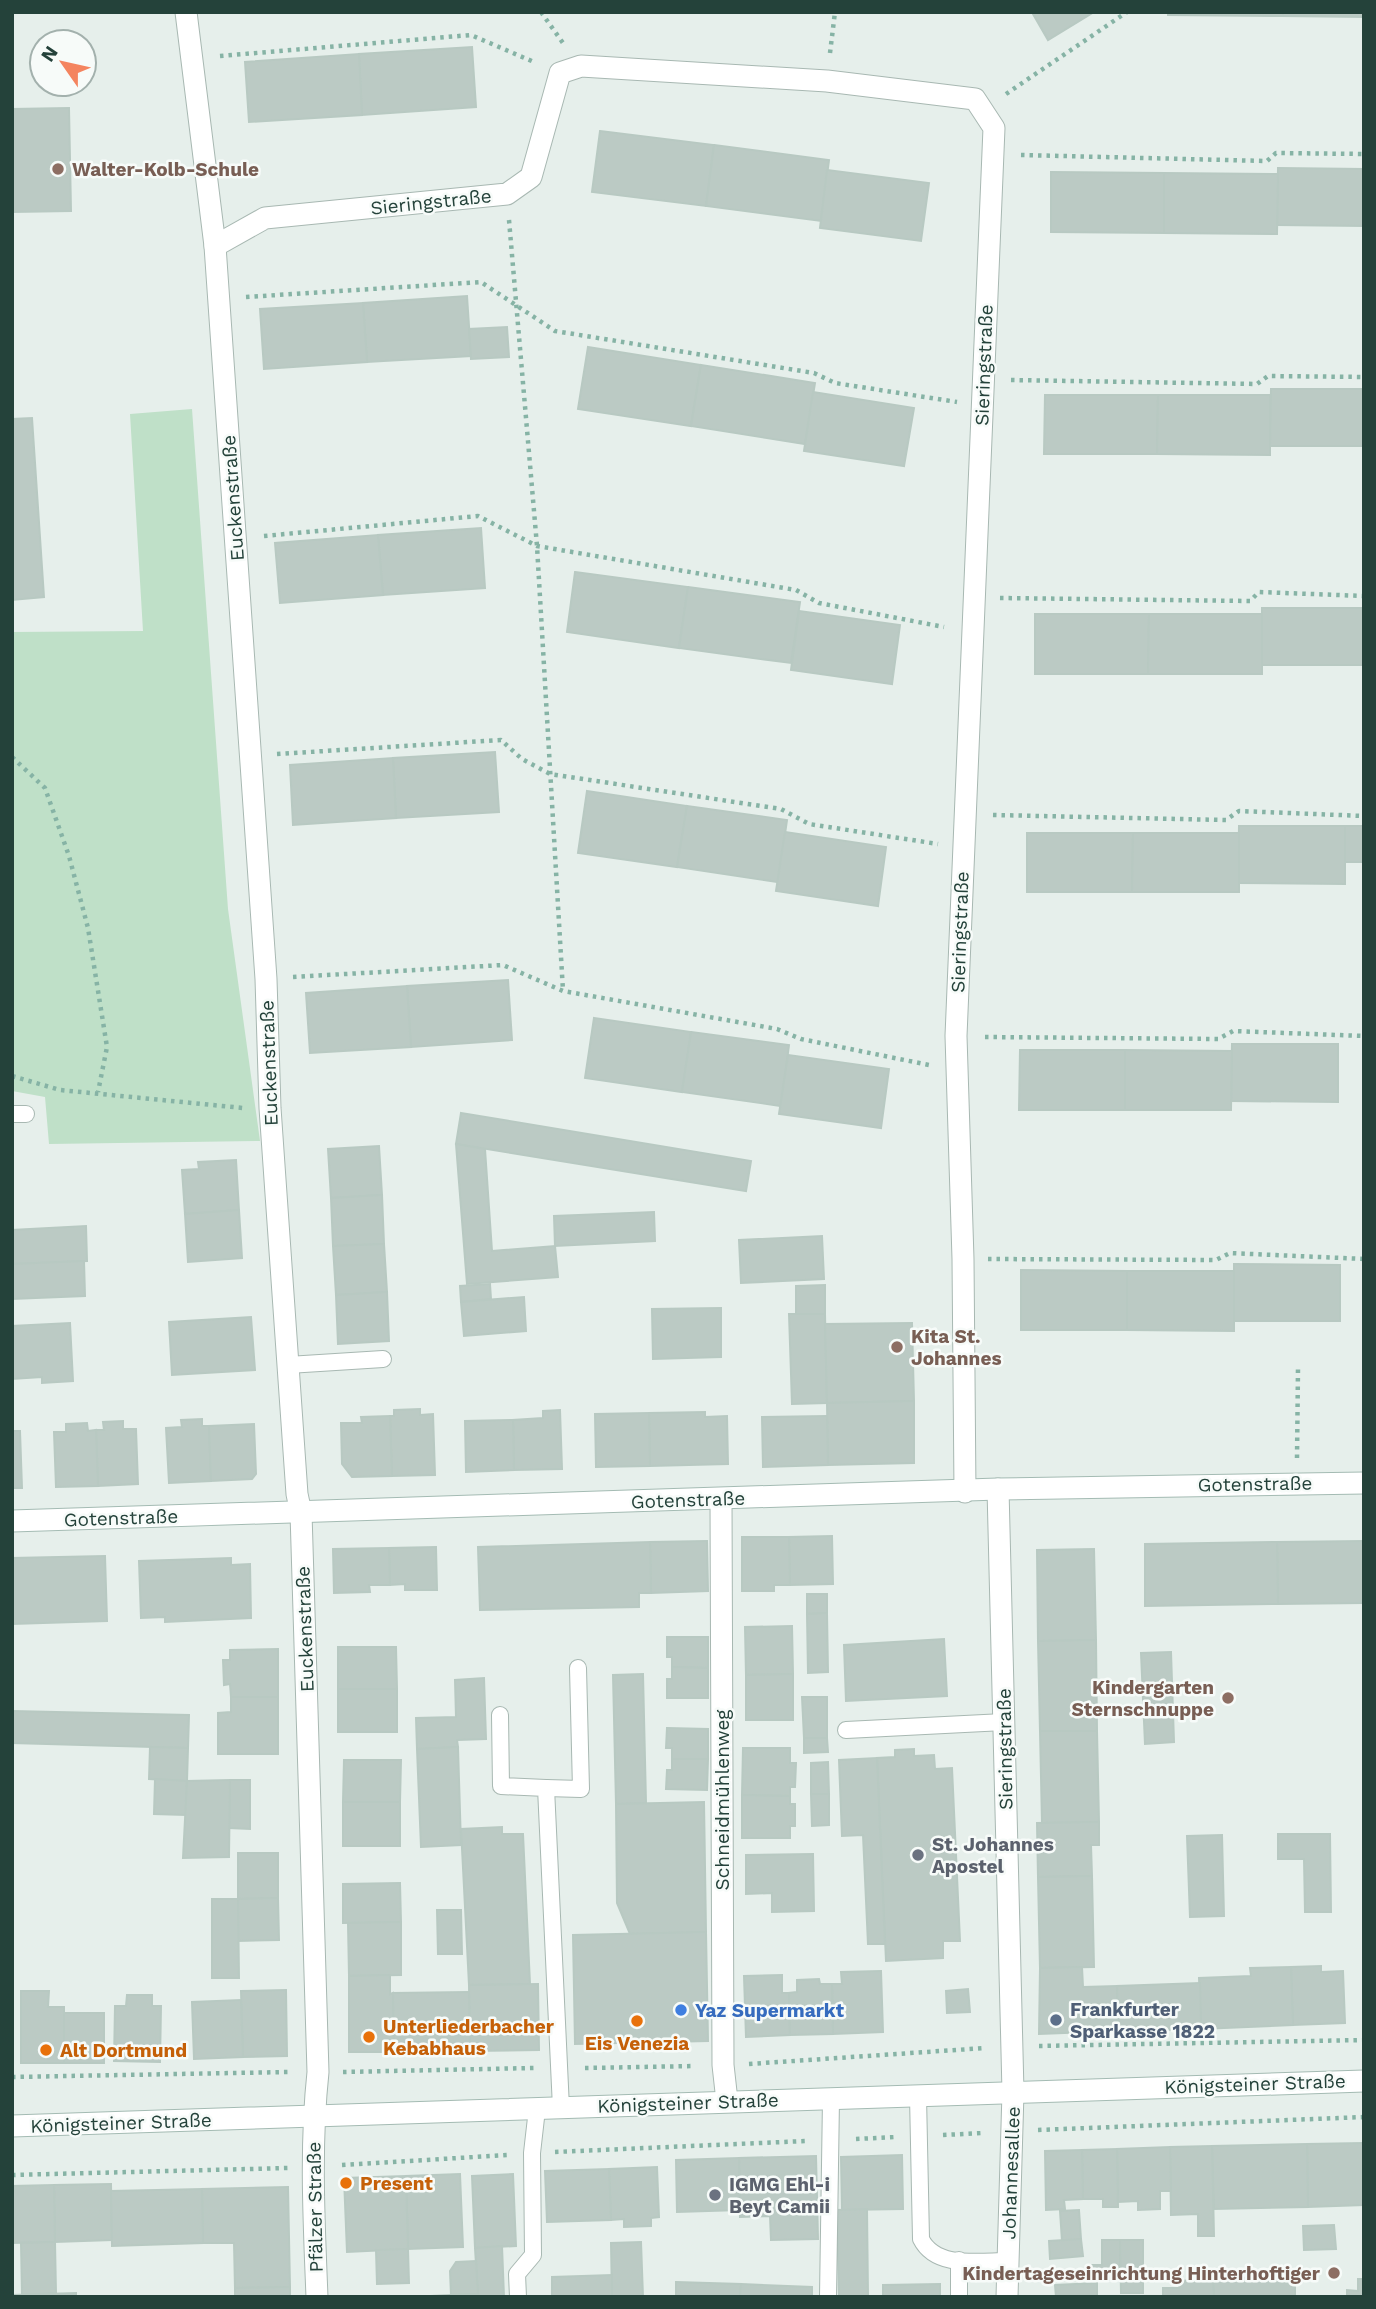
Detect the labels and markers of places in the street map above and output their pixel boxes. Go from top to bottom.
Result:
place label: Walter-Kolb-Schule [72,158,259,181]
marker: Walter-Kolb-Schule [50,161,66,177]
place label: Kita St. Johannes [911,1325,1002,1370]
marker: Kita St. Johannes [889,1339,905,1355]
place label: Kindergarten Sternschnuppe [1071,1676,1214,1721]
marker: Kindergarten Sternschnuppe [1220,1690,1236,1706]
place label: St. Johannes Apostel [932,1833,1054,1878]
marker: St. Johannes Apostel [910,1847,926,1863]
place label: Frankfurter Sparkasse 1822 [1070,1998,1215,2043]
place label: Yaz Supermarkt [695,1999,845,2022]
marker: Yaz Supermarkt [673,2002,689,2018]
marker: Frankfurter Sparkasse 1822 [1048,2012,1064,2028]
marker: Eis Venezia [629,2013,645,2029]
place label: Unterliederbacher Kebabhaus [383,2015,555,2060]
marker: Unterliederbacher Kebabhaus [361,2029,377,2045]
place label: Eis Venezia [585,2032,689,2055]
place label: Alt Dortmund [60,2039,187,2062]
marker: Alt Dortmund [38,2042,54,2058]
place label: Present [360,2172,434,2195]
place label: IGMG Ehl-i Beyt Camii [729,2173,830,2218]
marker: Present [338,2175,354,2191]
marker: IGMG Ehl-i Beyt Camii [707,2187,723,2203]
place label: Kindertageseinrichtung Hinterhoftiger [962,2262,1321,2285]
marker: Kindertageseinrichtung Hinterhoftiger [1326,2265,1342,2281]

